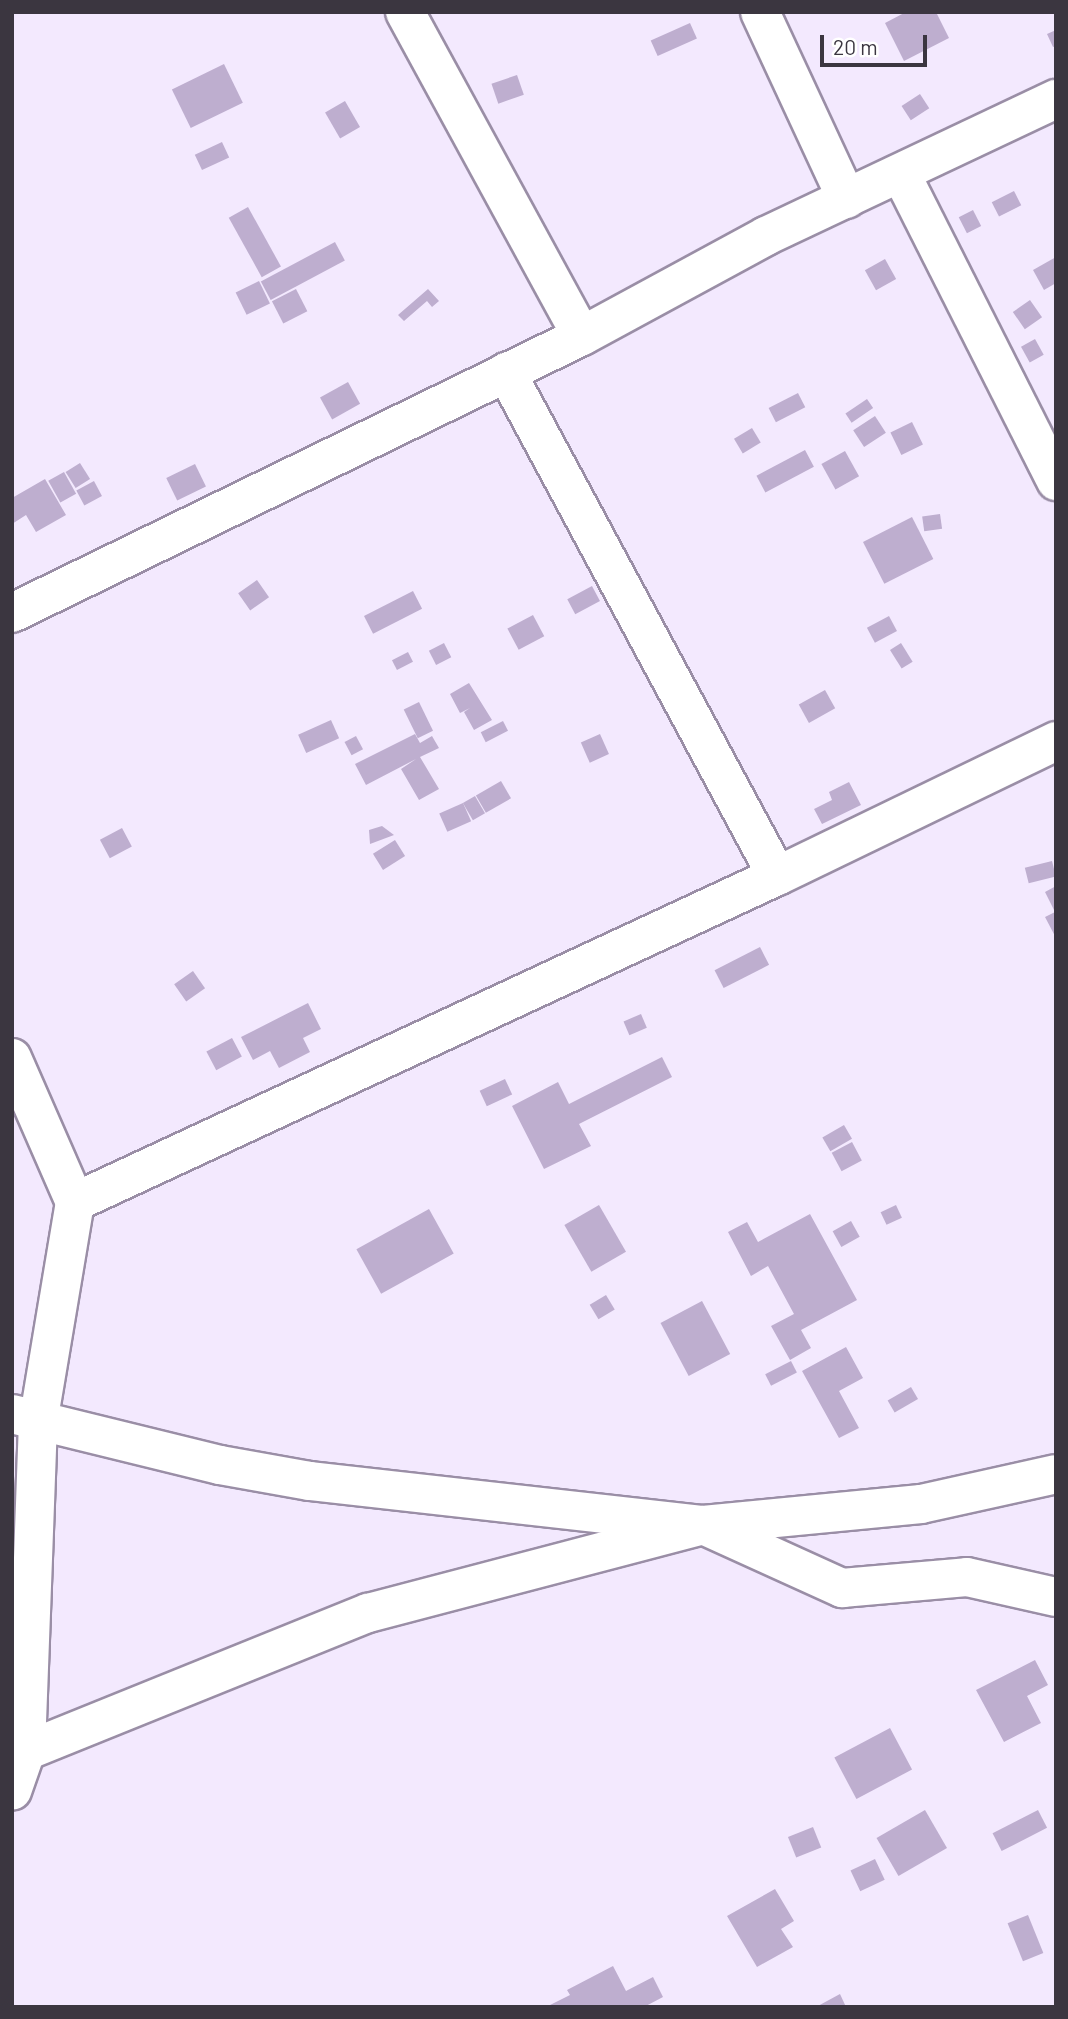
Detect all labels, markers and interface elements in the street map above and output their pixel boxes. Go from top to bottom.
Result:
scale bar [823,21,930,65]
text: 20 m [833,34,878,59]

